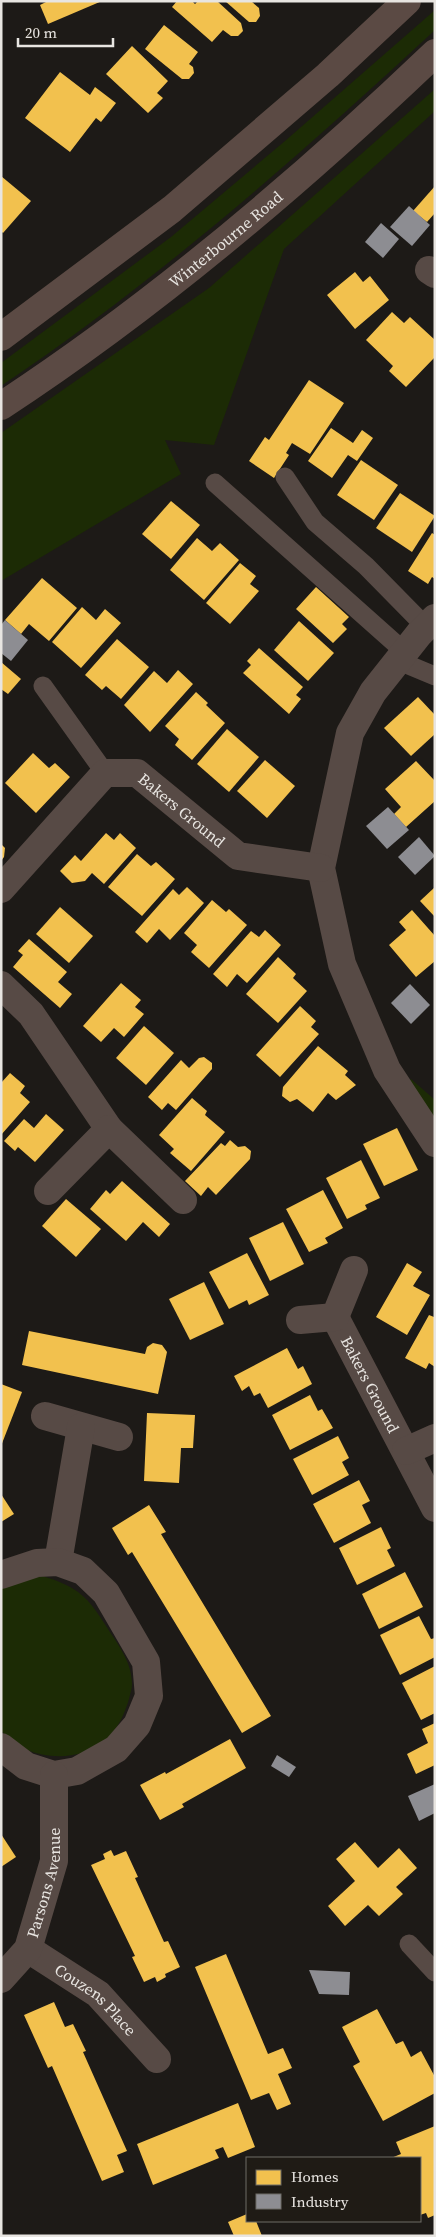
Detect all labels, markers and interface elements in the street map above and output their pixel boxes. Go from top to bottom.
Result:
scale bar [18,15,112,47]
text: 20 m [25,22,57,43]
street label: Winterbourne Road [164,186,287,292]
street label: Bakers Ground [134,768,230,852]
street label: Bakers Ground [336,1332,405,1437]
street label: Parsons Avenue [21,1828,65,1940]
street label: Couzens Place [51,1958,142,2041]
legend [246,2157,421,2222]
text: Homes [291,2166,338,2187]
text: Industry [291,2191,349,2212]

